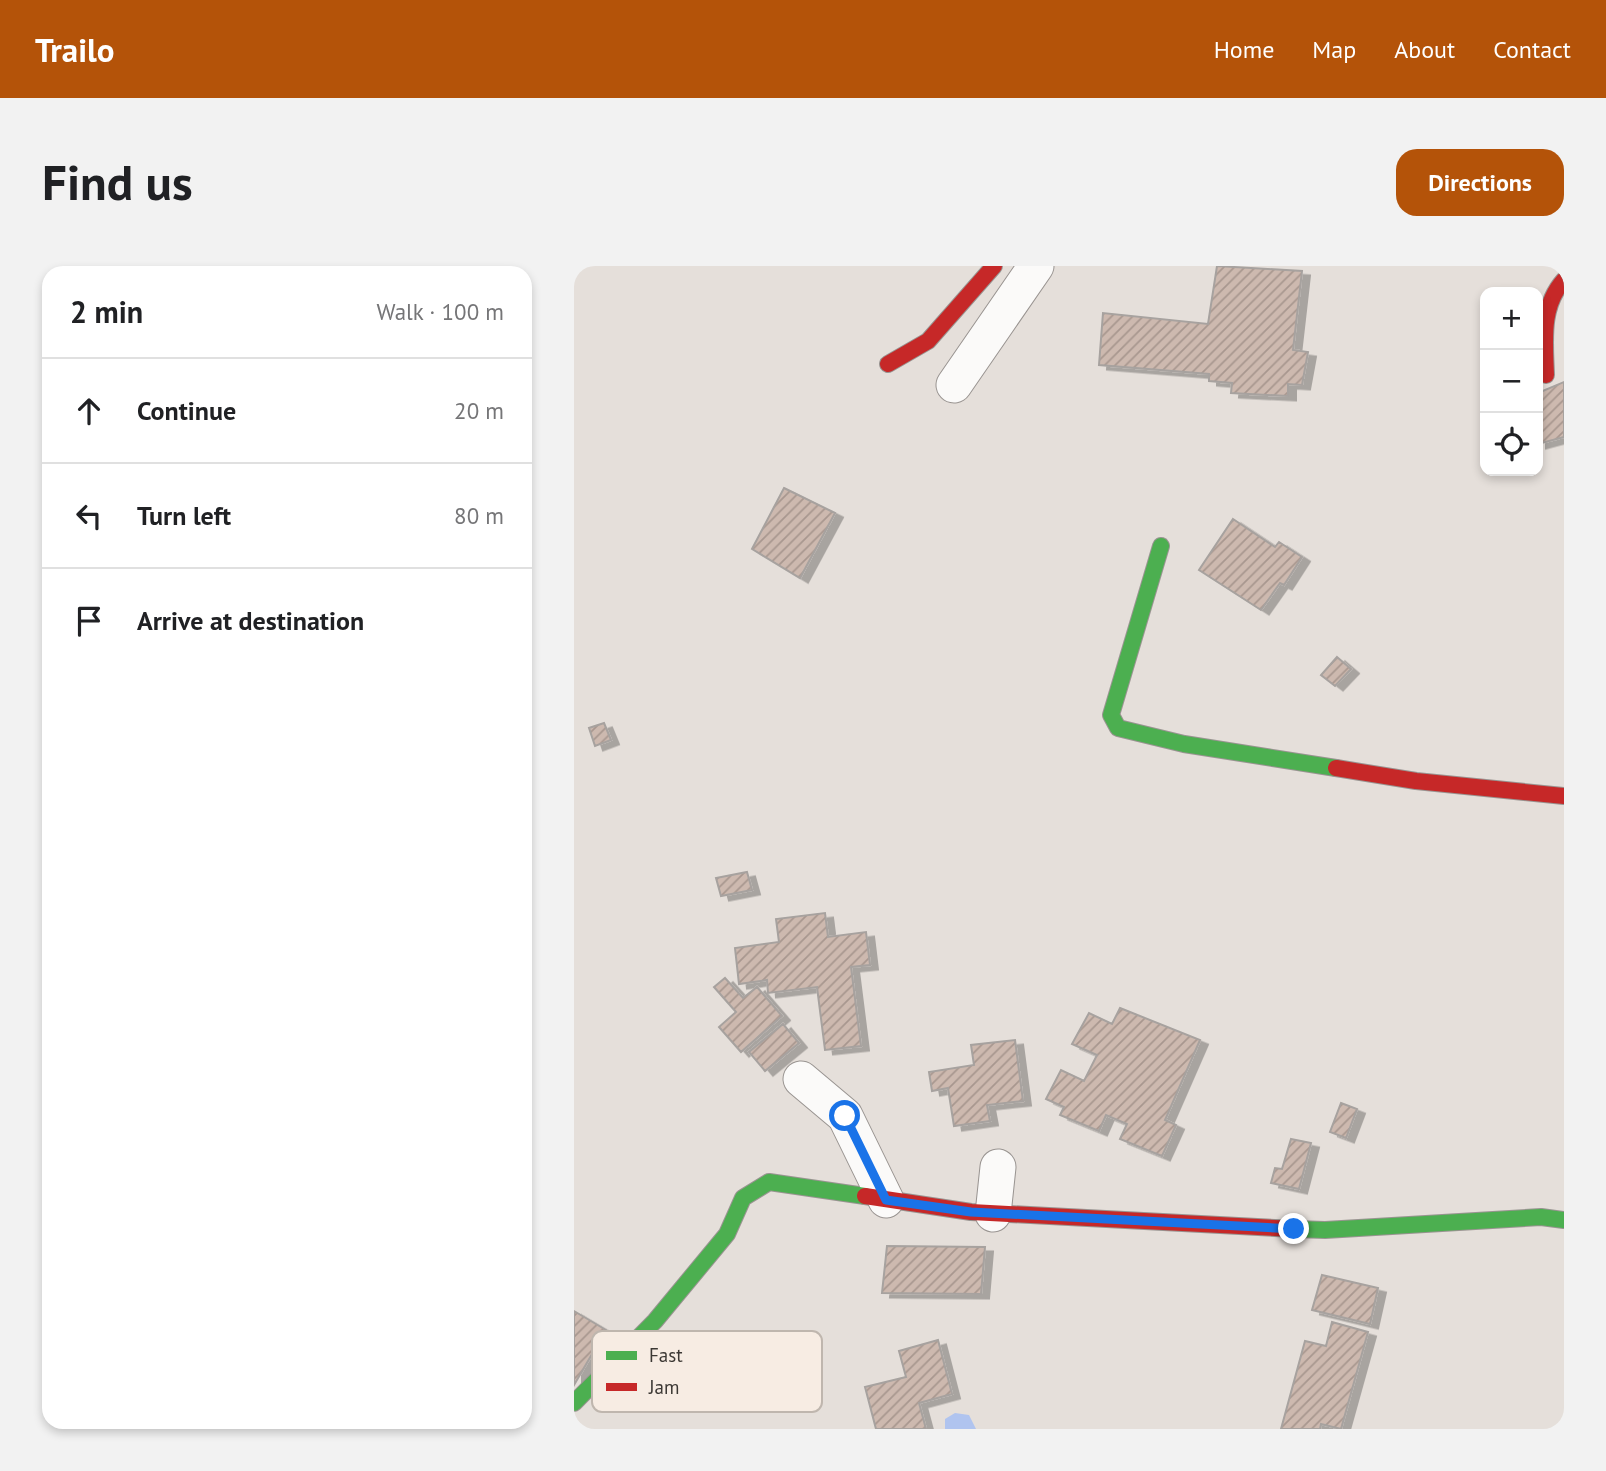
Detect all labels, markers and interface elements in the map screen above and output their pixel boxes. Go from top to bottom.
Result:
text: Trailo [35,28,115,71]
text: Home [1214,34,1274,65]
text: Map [1312,34,1356,65]
text: About [1394,34,1455,65]
text: Contact [1493,34,1571,65]
button: Directions [1396,149,1564,216]
text: Find us [42,150,193,214]
map controls [1480,287,1543,476]
button: + [1480,287,1543,350]
text: 2 min [70,292,143,331]
text: Walk · 100 m [377,297,504,326]
button: − [1480,350,1543,413]
icon: ahead [70,392,108,430]
text: Continue [137,394,236,427]
text: 20 m [454,396,504,425]
button: locate [1480,413,1543,476]
icon: left [70,497,108,535]
text: Turn left [137,499,231,532]
text: 80 m [454,501,504,530]
icon: arrive [70,602,108,640]
text: Arrive at destination [137,604,364,637]
route start [829,1100,860,1131]
route end [1278,1213,1309,1244]
legend [592,1331,822,1412]
text: Fast [649,1343,683,1367]
text: Jam [648,1375,679,1399]

